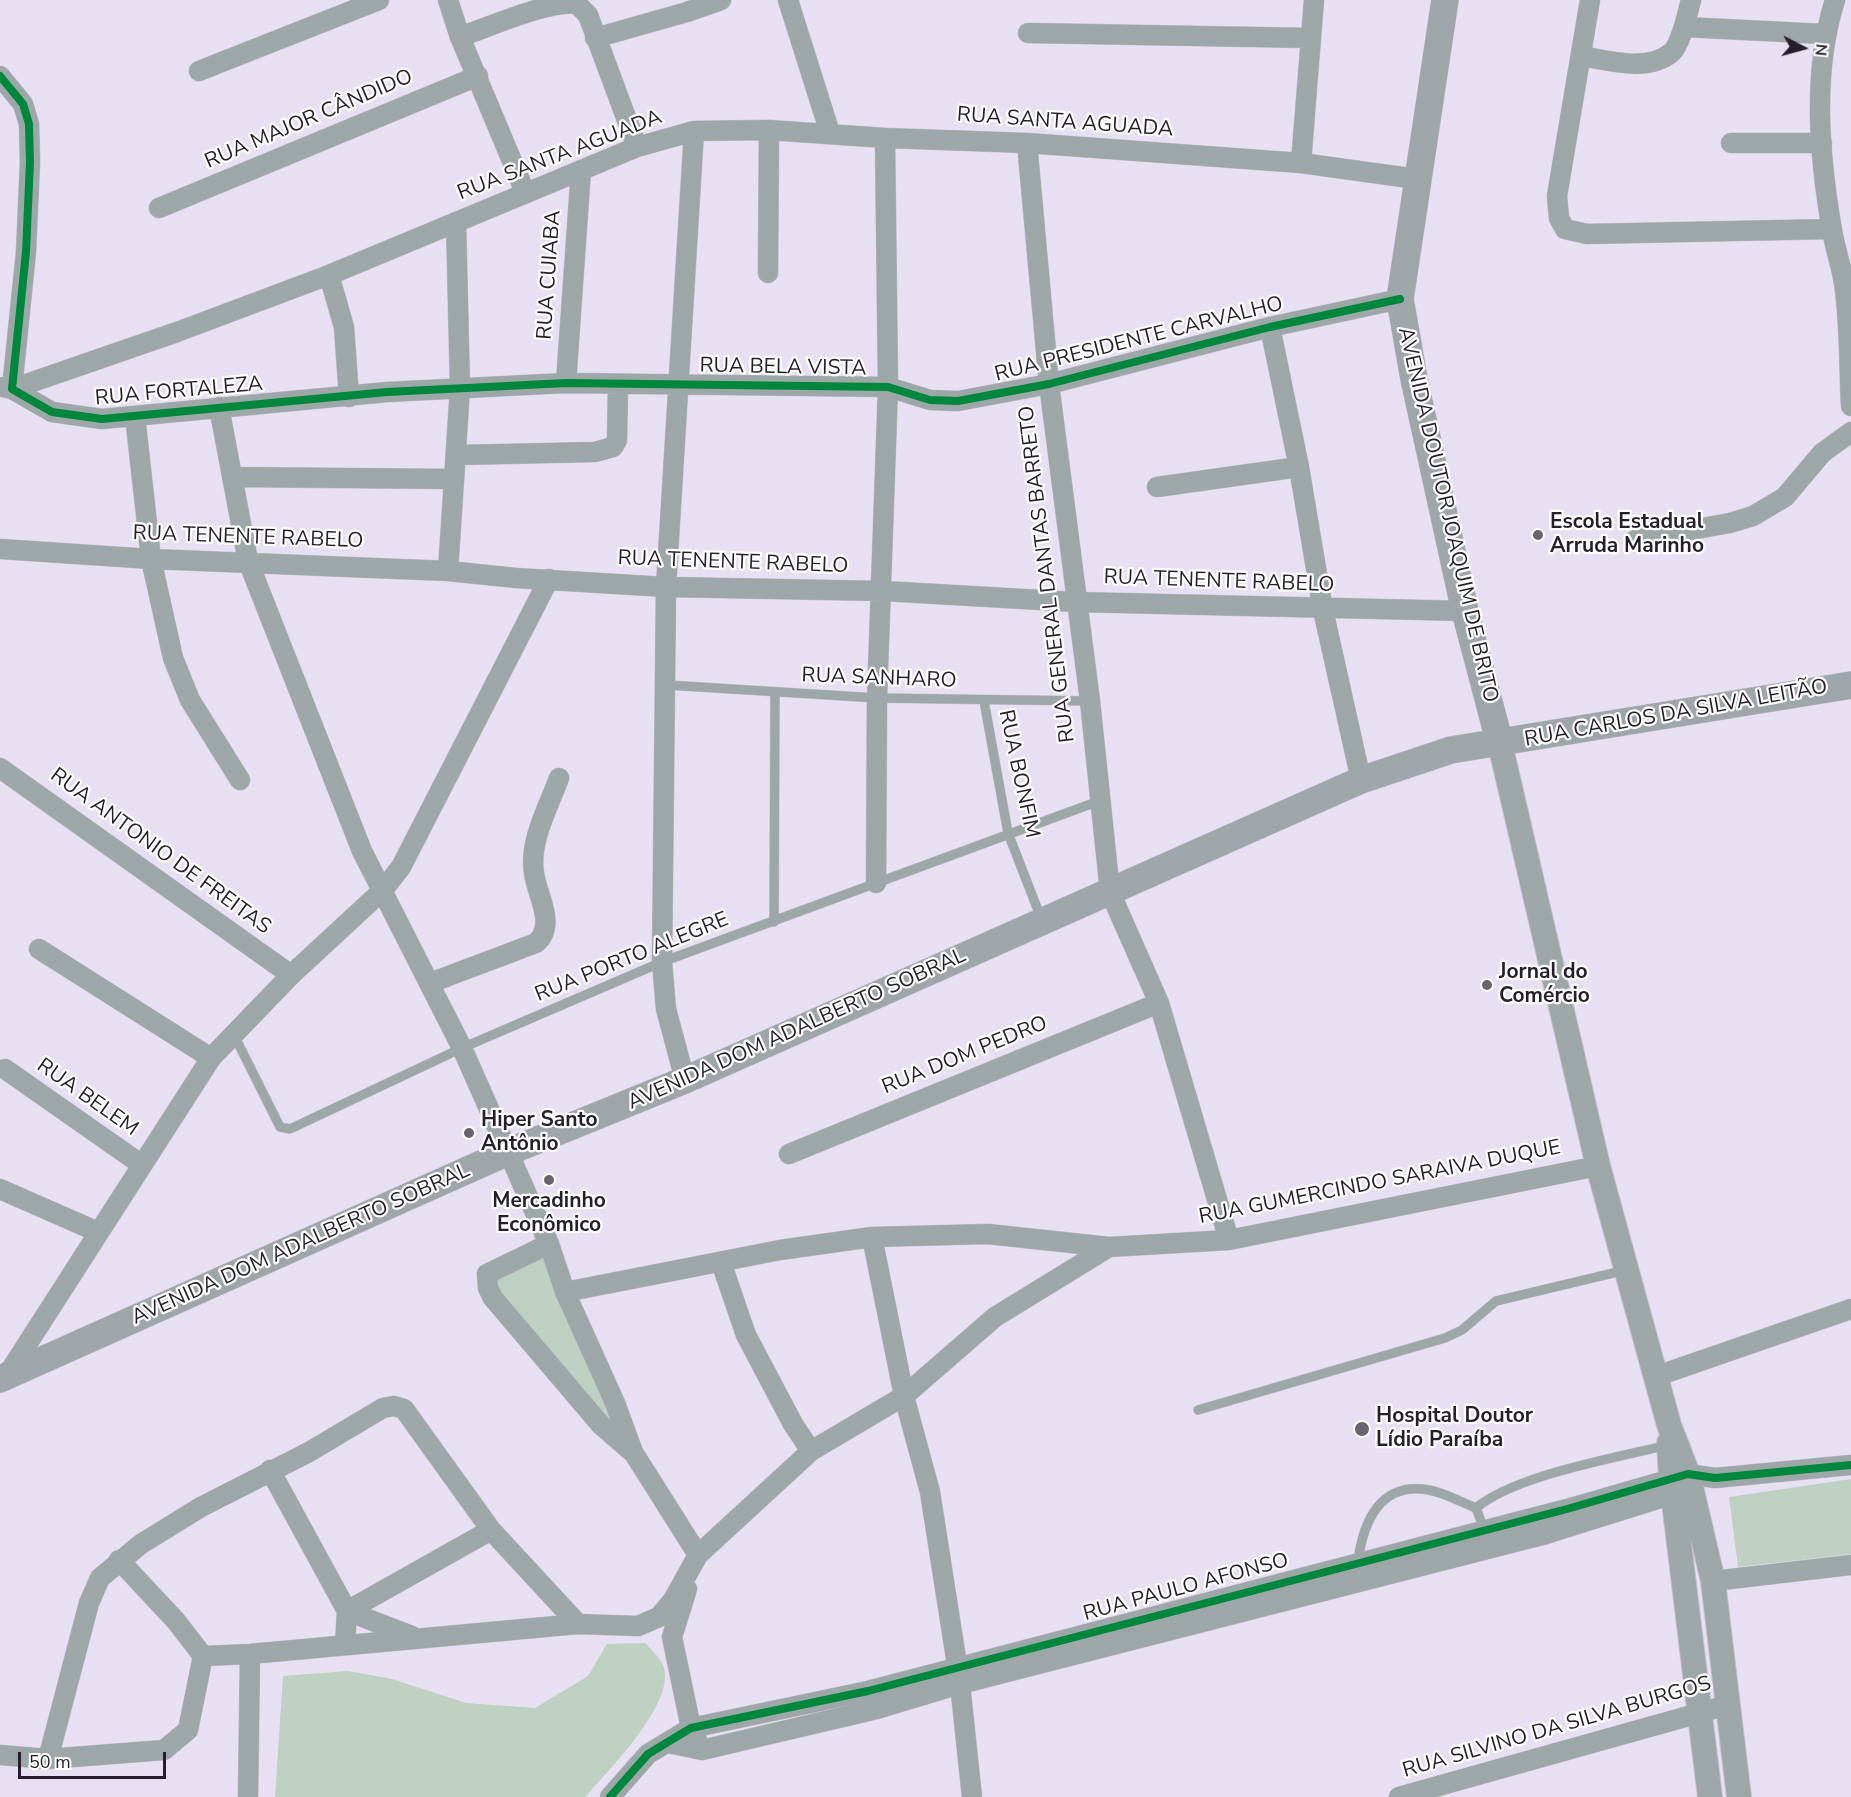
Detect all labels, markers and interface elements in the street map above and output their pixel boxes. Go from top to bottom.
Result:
north arrow [1773,18,1833,78]
text: N [1809,43,1832,57]
street label: RUA MAJOR CÂNDIDO [201,65,417,175]
street label: RUA SANTA AGUADA [956,103,1174,143]
street label: RUA SANTA AGUADA [454,105,666,207]
street label: RUA CUIABA [533,210,567,340]
street label: RUA PRESIDENTE CARVALHO [992,292,1286,388]
street label: AVENIDA DOUTOR JOAQUIM DE BRITO [1391,325,1503,705]
street label: RUA BELA VISTA [699,354,867,382]
street label: RUA FORTALEZA [94,372,264,412]
street label: RUA GENERAL DANTAS BARRETO [1015,404,1081,744]
place label: Escola Estadual Arruda Marinho [1550,510,1704,560]
street label: RUA TENENTE RABELO [132,521,364,555]
marker: Escola Estadual Arruda Marinho [1531,528,1545,542]
street label: RUA TENENTE RABELO [617,546,849,580]
street label: RUA TENENTE RABELO [1103,565,1335,599]
street label: RUA SANHARO [801,664,957,694]
street label: RUA CARLOS DA SILVA LEITÃO [1523,675,1829,753]
street label: RUA BONFIM [992,707,1044,841]
street label: RUA ANTONIO DE FREITAS [45,763,275,941]
street label: RUA PORTO ALEGRE [532,908,732,1008]
street label: AVENIDA DOM ADALBERTO SOBRAL [624,944,970,1116]
place label: Jornal do Comércio [1499,960,1590,1010]
marker: Jornal do Comércio [1480,978,1494,992]
street label: RUA DOM PEDRO [879,1011,1051,1101]
street label: RUA BELEM [31,1054,143,1142]
place label: Hiper Santo Antônio [481,1108,598,1158]
marker: Hiper Santo Antônio [462,1126,476,1140]
street label: RUA GUMERCINDO SARAIVA DUQUE [1197,1136,1563,1230]
street label: AVENIDA DOM ADALBERTO SOBRAL [128,1159,474,1331]
marker: Mercadinho Econômico [542,1173,556,1187]
place label: Mercadinho Econômico [492,1189,606,1239]
place label: Hospital Doutor Lídio Paraíba [1376,1404,1533,1454]
marker: Hospital Doutor Lídio Paraíba [1353,1420,1371,1438]
street label: RUA PAULO AFONSO [1081,1548,1291,1628]
street label: RUA SILVINO DA SILVA BURGOS [1400,1672,1714,1784]
scale bar [21,1740,170,1778]
text: 50 m [29,1750,71,1774]

